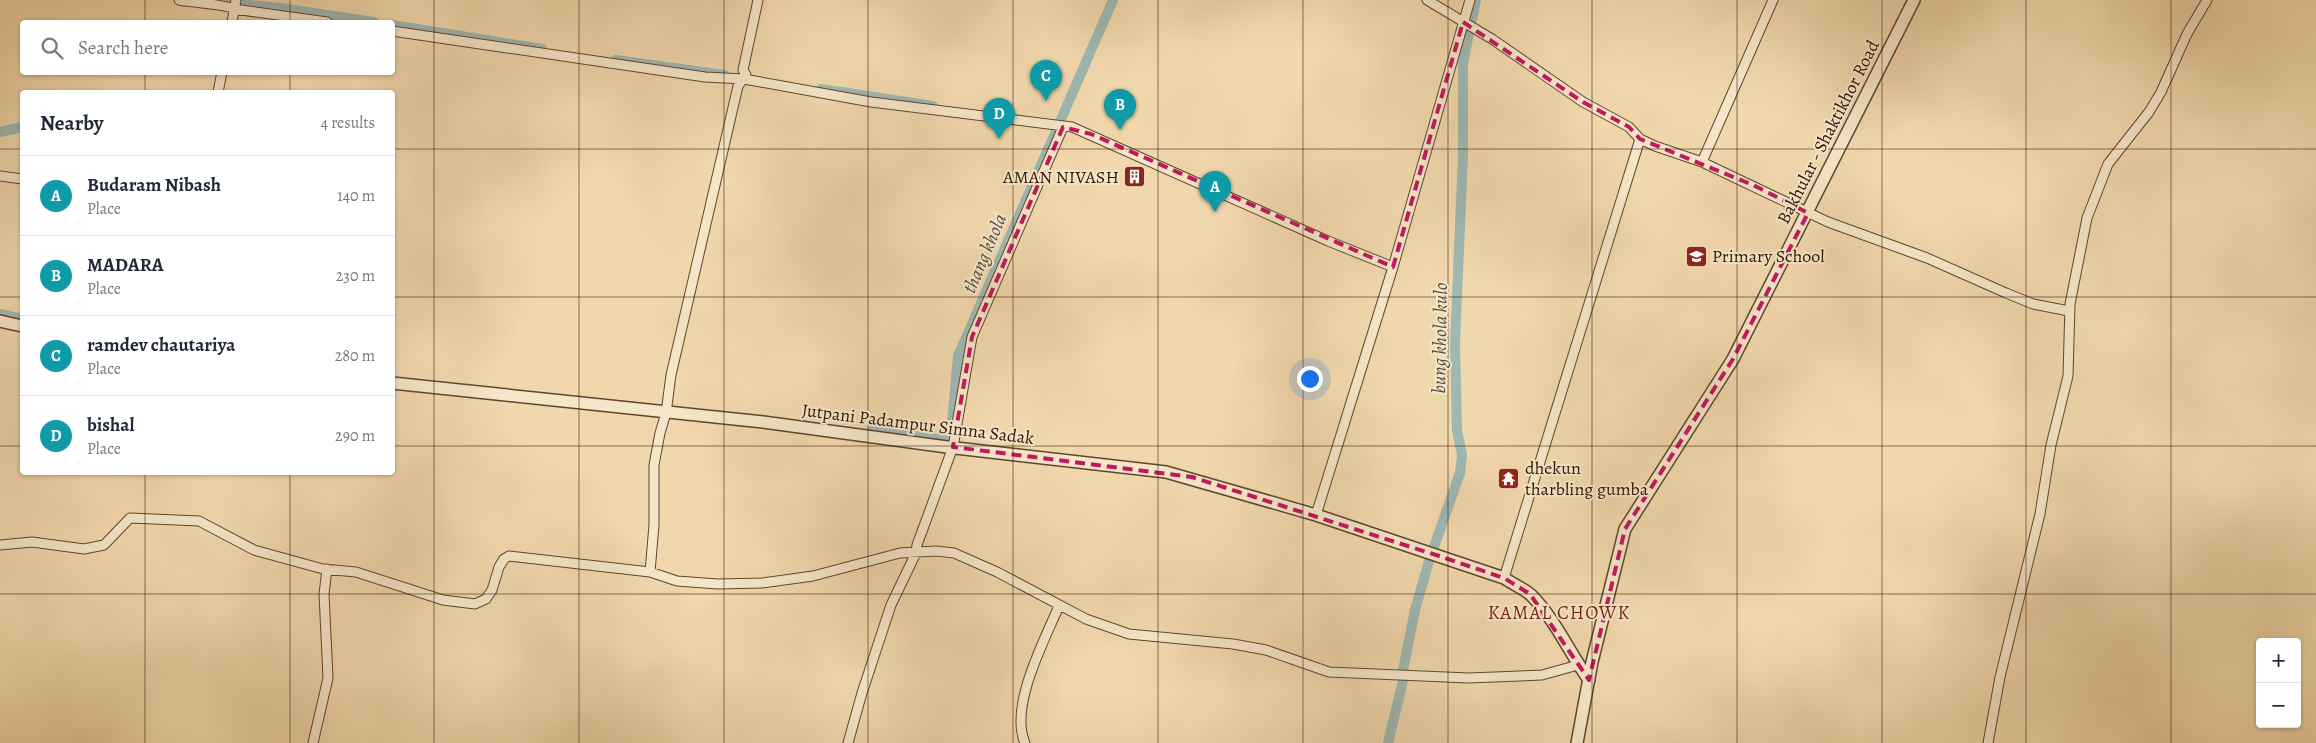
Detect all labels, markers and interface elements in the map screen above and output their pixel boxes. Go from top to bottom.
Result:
search box [20,20,395,75]
icon: search [38,34,66,62]
text: Search here [78,35,168,61]
street label: Bakhular - Shaktikhor Road [1771,36,1885,228]
pin: C [1030,60,1062,101]
pin: B [1104,89,1136,130]
pin: D [983,98,1015,139]
text: Nearby [40,109,103,137]
text: 4 results [321,112,375,134]
place label: AMAN NIVASH [1002,165,1119,189]
building icon: AMAN NIVASH [1123,165,1147,189]
pin: A [1199,171,1231,212]
text: Budaram Nibash [87,172,221,198]
text: A [51,185,61,207]
text: 140 m [337,185,375,207]
text: Place [87,198,121,220]
water label: thang khola [957,210,1013,297]
school or university icon: Primary School [1684,244,1708,268]
place label: Primary School [1712,244,1825,268]
text: MADARA [87,252,164,278]
text: B [51,265,61,287]
text: 230 m [336,265,375,287]
text: Place [87,278,121,300]
water label: bung khola kulo [1426,282,1454,394]
text: ramdev chautariya [87,332,235,358]
text: C [51,345,61,367]
text: 280 m [335,345,375,367]
text: Place [87,358,121,380]
your location [1297,366,1323,392]
street label: Jutpani Padampur Simna Sadak [800,398,1036,450]
text: bishal [87,412,135,438]
text: D [50,425,62,447]
text: 290 m [335,425,375,447]
text: Place [87,438,121,460]
place label: dhekun tharbling gumba [1525,456,1649,501]
temple icon: dhekun tharbling gumba [1497,466,1521,490]
district label: KAMAL CHOWK [1488,600,1630,626]
map controls [2256,638,2301,728]
button: + [2256,638,2301,683]
button: − [2256,683,2301,728]

